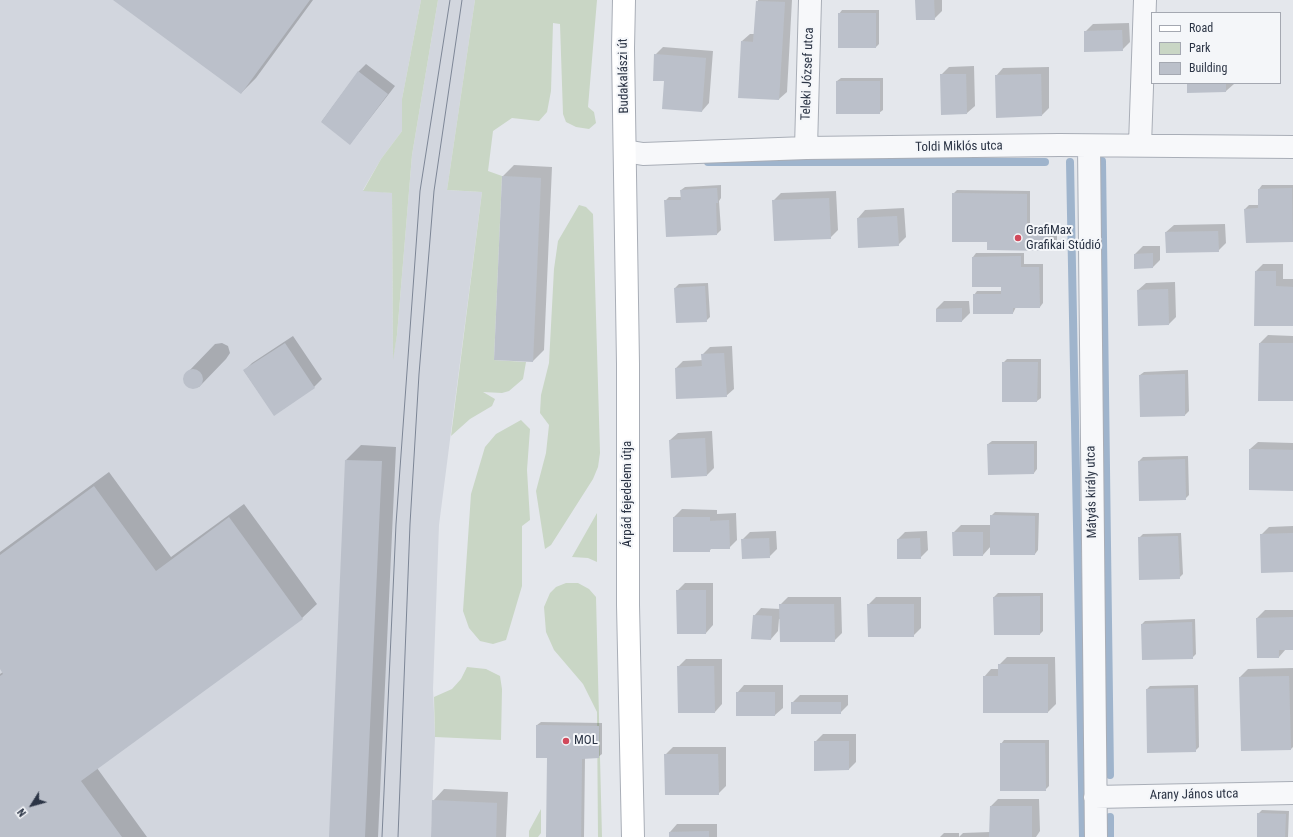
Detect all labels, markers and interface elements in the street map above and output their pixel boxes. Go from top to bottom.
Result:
legend [1151,12,1281,84]
text: Road [1189,21,1213,35]
street label: Teleki József utca [799,27,817,121]
street label: Budakalászi út [616,38,632,114]
text: Park [1189,41,1210,55]
text: Building [1189,61,1227,75]
street label: Toldi Miklós utca [915,138,1003,156]
place label: GrafiMax Grafikai Stúdió [1026,223,1101,254]
marker: GrafiMax Grafikai Stúdió [1013,233,1023,243]
street label: Árpád fejedelem útja [620,441,636,547]
street label: Mátyás király utca [1083,445,1101,539]
place label: MOL [574,733,598,749]
marker: MOL [561,736,571,746]
north arrow [12,785,52,825]
street label: Arany János utca [1150,786,1238,804]
text: N [15,806,29,819]

